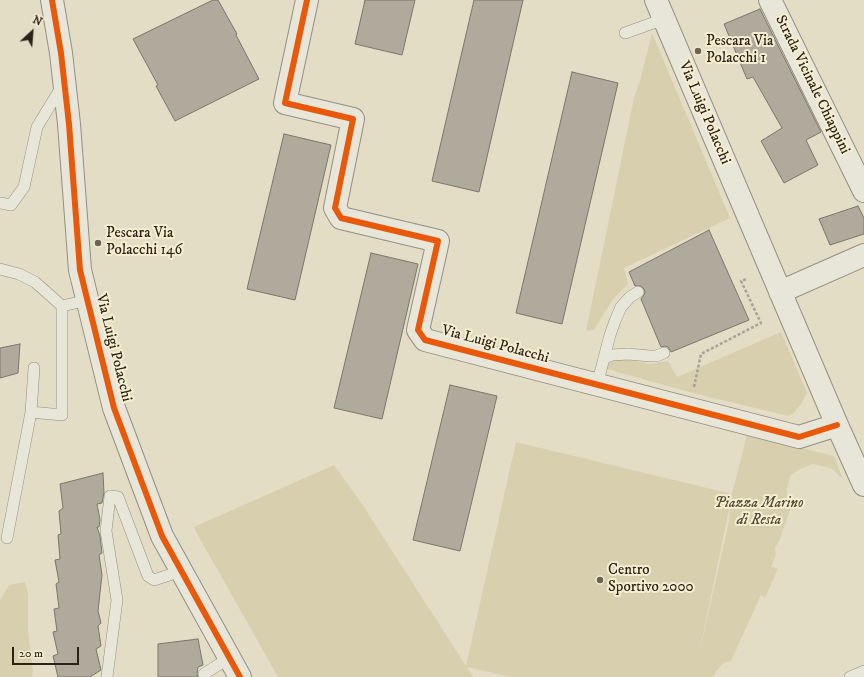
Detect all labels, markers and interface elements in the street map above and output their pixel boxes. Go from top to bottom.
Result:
north arrow [12,12,52,52]
text: N [30,13,44,29]
street label: Strada Vicinale Chiappini [771,13,853,157]
place label: Pescara Via Polacchi 1 [706,33,773,68]
marker: Pescara Via Polacchi 1 [693,46,703,56]
street label: Via Luigi Polacchi [674,59,734,167]
place label: Pescara Via Polacchi 146 [106,225,182,260]
marker: Pescara Via Polacchi 146 [93,238,103,248]
street label: Via Luigi Polacchi [91,292,135,404]
street label: Via Luigi Polacchi [439,322,551,368]
park label: Piazza Marino di Resta [714,495,804,530]
place label: Centro Sportivo 2000 [608,562,694,597]
marker: Centro Sportivo 2000 [595,575,605,585]
scale bar [14,639,81,665]
text: 20 m [19,646,43,661]

